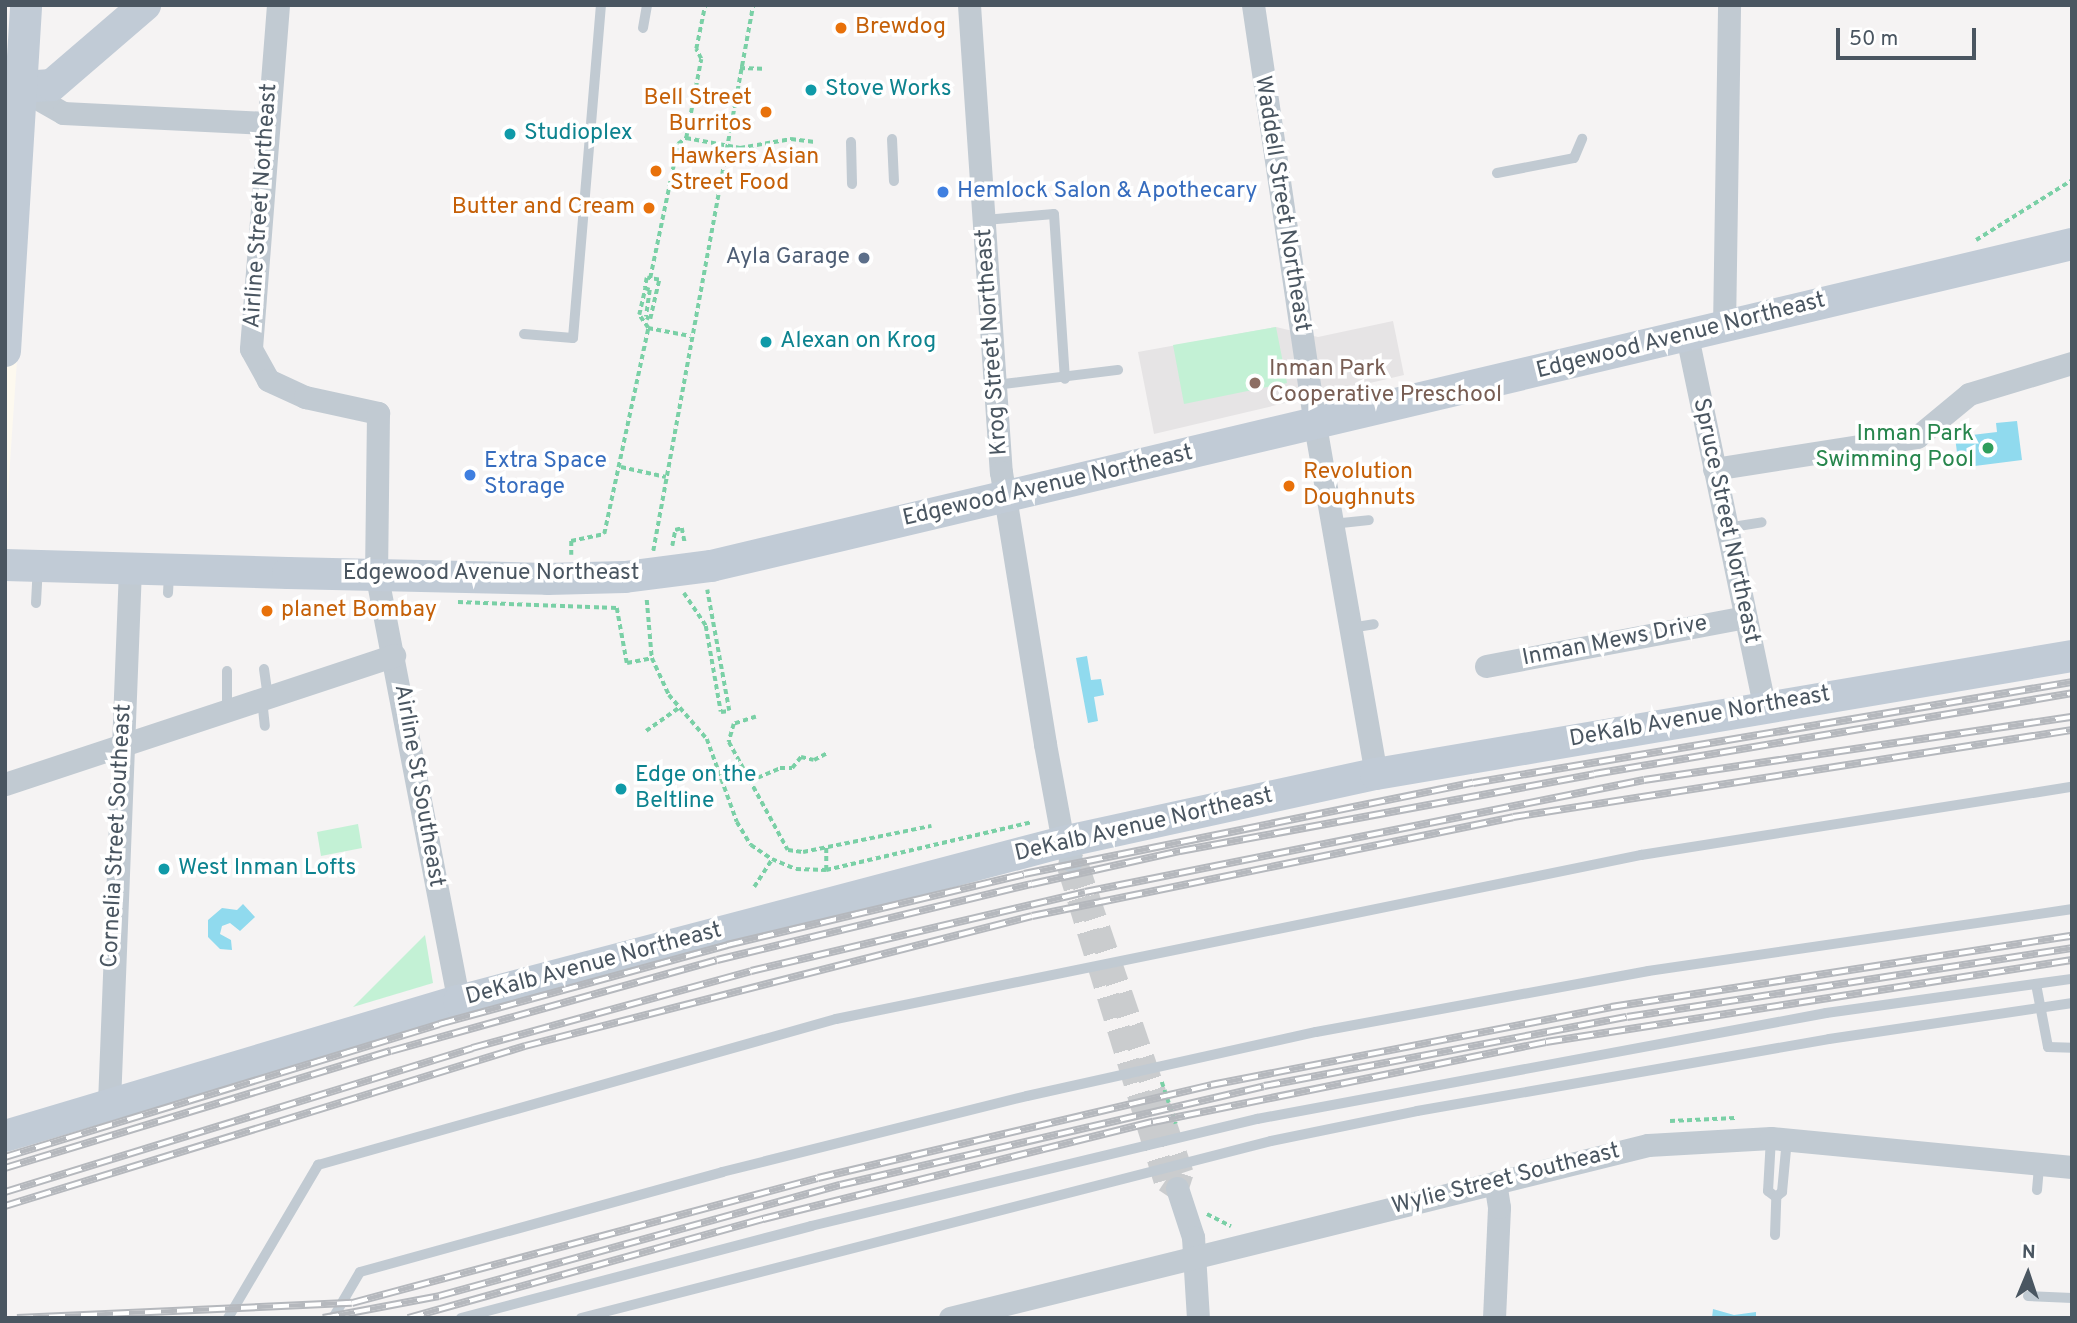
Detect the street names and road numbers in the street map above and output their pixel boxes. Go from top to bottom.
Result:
street label: Waddell Street Northeast [1247,74,1315,334]
street label: Airline Street Northeast [240,83,284,329]
street label: Krog Street Northeast [971,228,1015,456]
street label: Edgewood Avenue Northeast [1533,288,1829,386]
street label: Spruce Street Northeast [1686,396,1764,646]
street label: Edgewood Avenue Northeast [900,440,1196,534]
street label: Edgewood Avenue Northeast [342,560,640,588]
street label: Inman Mews Drive [1520,611,1710,673]
street label: DeKalb Avenue Northeast [1567,681,1833,755]
street label: Airline St Southeast [387,683,449,889]
street label: Cornelia Street Southeast [97,703,139,969]
street label: DeKalb Avenue Northeast [1012,783,1276,869]
street label: DeKalb Avenue Northeast [462,917,726,1013]
street label: Wylie Street Southeast [1389,1138,1623,1222]

